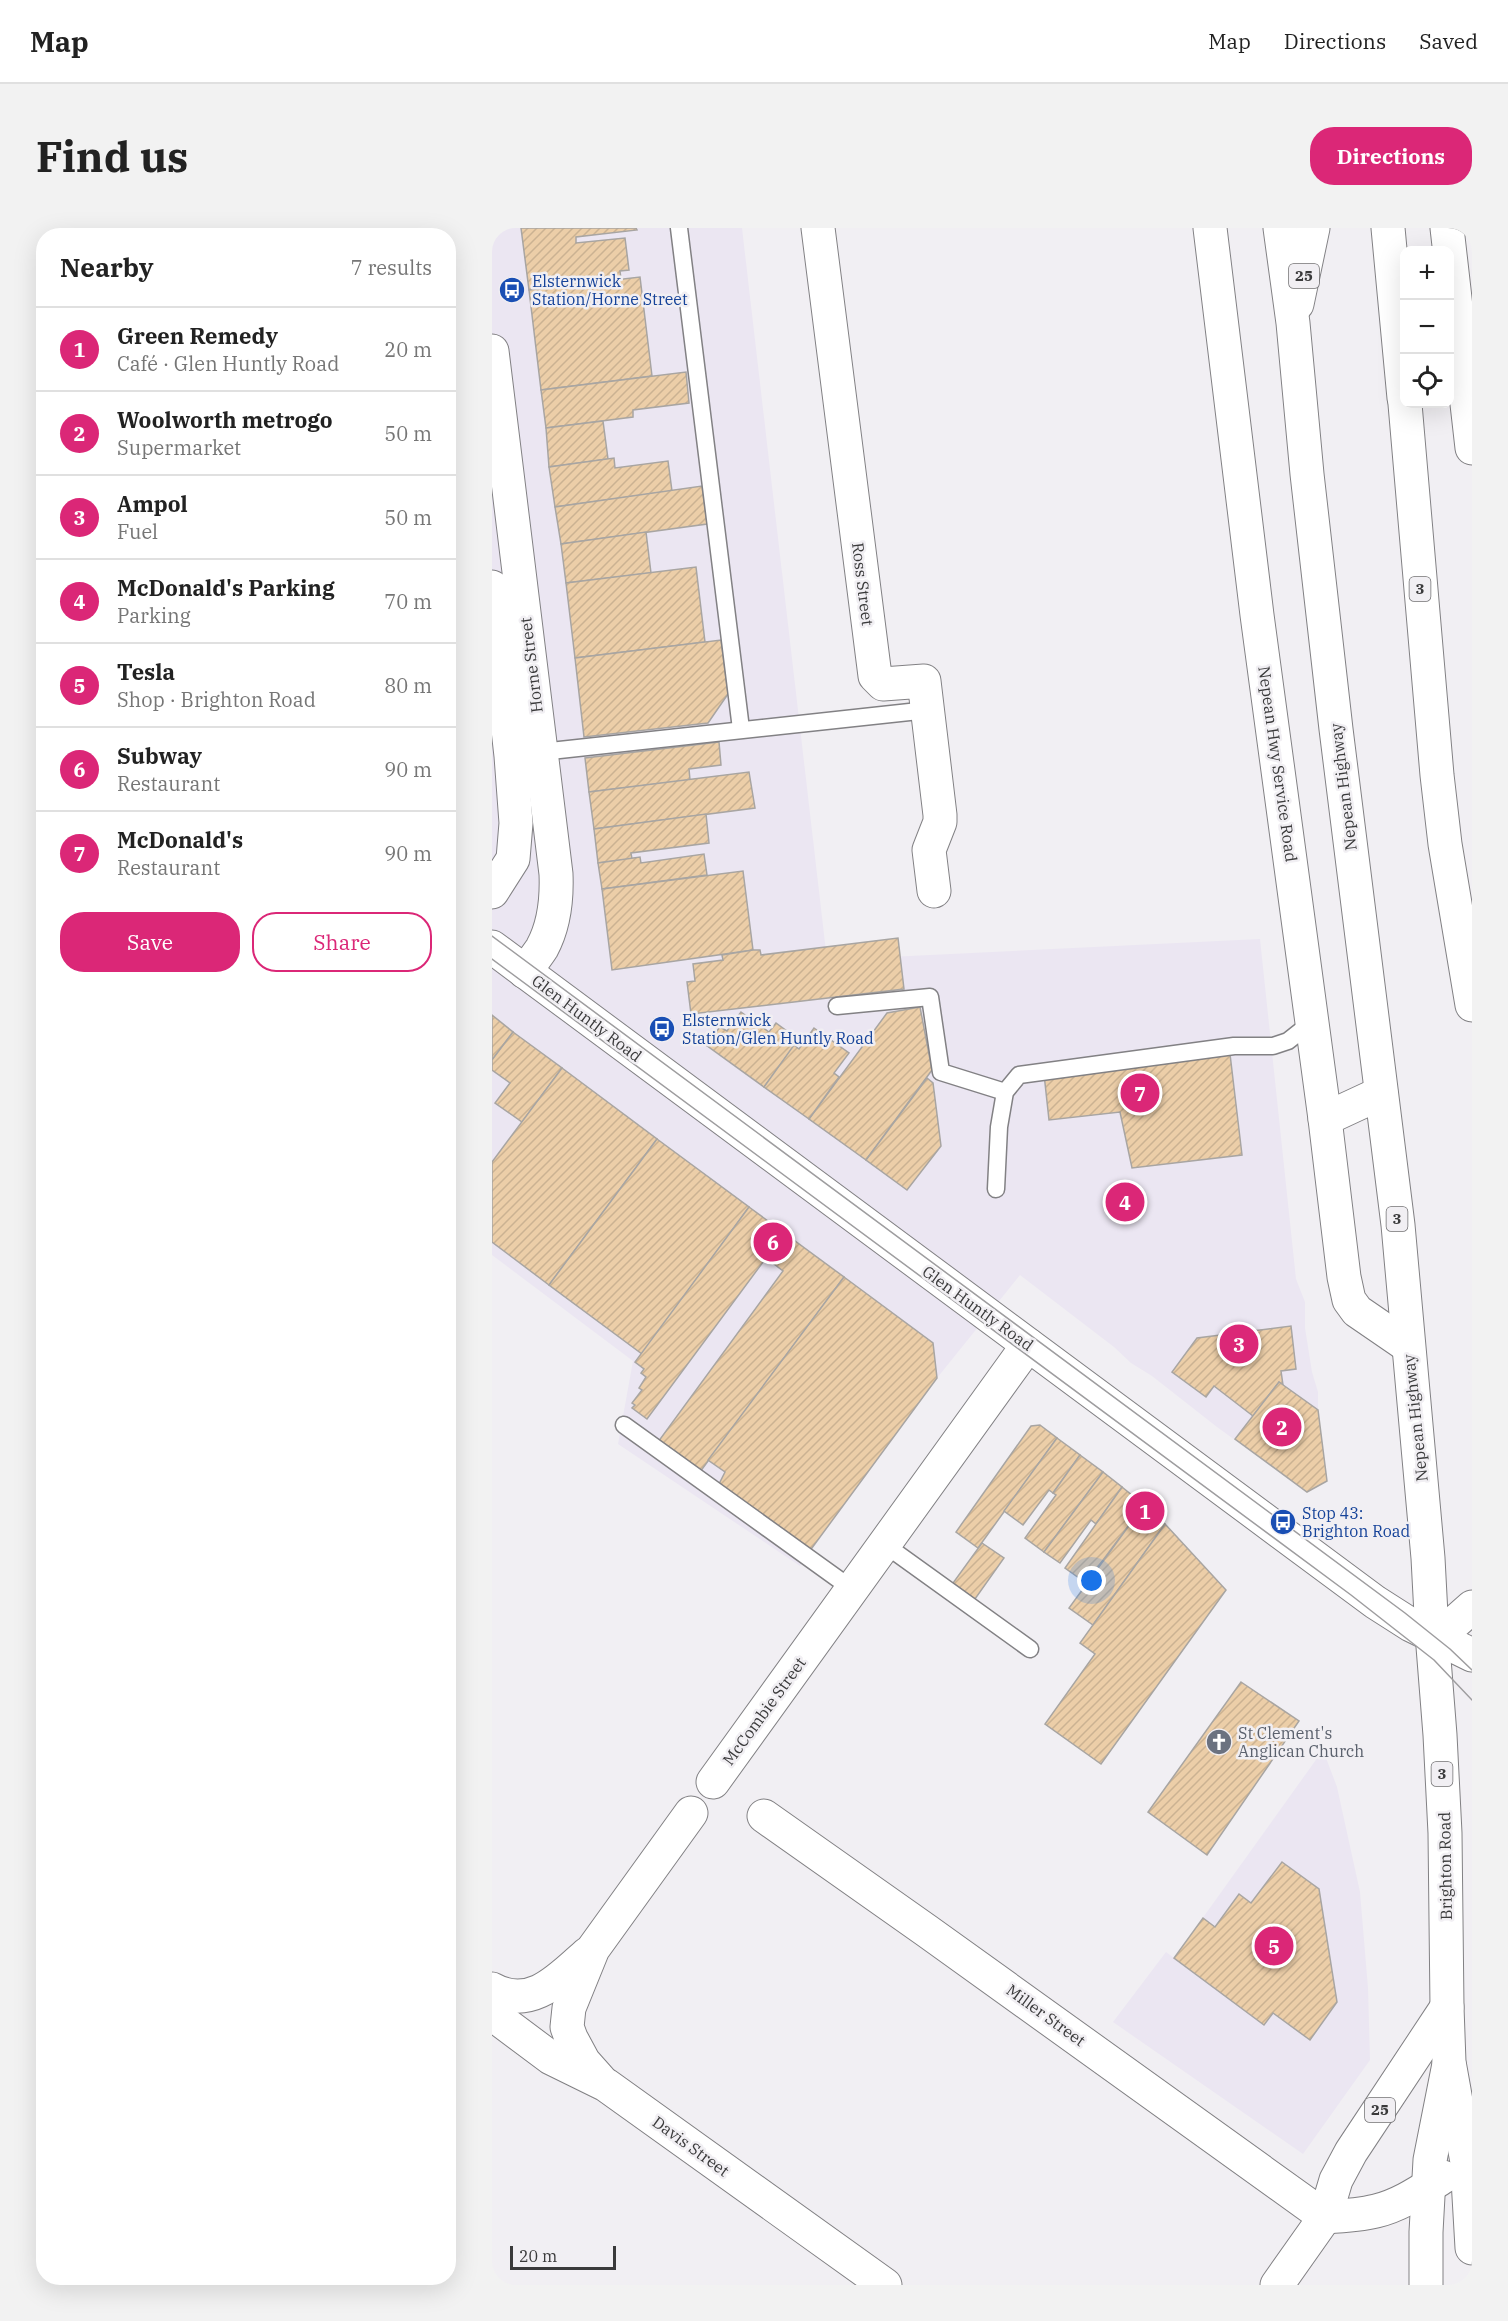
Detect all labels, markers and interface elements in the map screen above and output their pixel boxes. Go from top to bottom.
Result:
text: Map [30,23,89,60]
text: Map [1208,27,1251,55]
text: Directions [1284,27,1386,55]
text: Saved [1419,27,1478,55]
button: Directions [1310,127,1472,185]
text: Find us [36,129,188,184]
map controls [1400,246,1454,408]
button: + [1400,246,1454,300]
text: Nearby [60,250,154,284]
text: 7 results [351,254,432,281]
road number: 25 [1289,264,1319,288]
place label: Elsternwick Station/Horne Street [532,271,688,309]
bus stop icon: Elsternwick Station/Horne Street [497,275,527,305]
button: − [1400,300,1454,354]
text: Green Remedy [117,321,278,350]
text: 1 [74,336,86,363]
text: 20 m [384,336,432,363]
text: Café · Glen Huntly Road [117,350,339,377]
button: locate [1400,354,1454,408]
text: Woolworth metrogo [117,405,333,434]
text: 2 [74,420,86,447]
text: 50 m [384,420,432,447]
text: Supermarket [117,434,241,461]
text: Ampol [117,489,188,518]
text: 3 [74,504,86,531]
text: 50 m [384,504,432,531]
text: Fuel [117,518,158,545]
street label: Ross Street [848,541,878,627]
text: McDonald's Parking [117,573,335,602]
road number: 3 [1410,577,1430,601]
text: 4 [74,588,86,615]
text: 70 m [384,588,432,615]
text: Parking [117,602,191,629]
street label: Horne Street [515,616,547,714]
text: Tesla [117,657,175,686]
street label: Nepean Hwy Service Road [1254,665,1302,863]
text: 5 [74,672,86,699]
text: 80 m [384,672,432,699]
text: Shop · Brighton Road [117,686,316,713]
street label: Nepean Highway [1325,722,1361,852]
text: Subway [117,741,202,770]
text: 6 [74,756,86,783]
text: 90 m [384,756,432,783]
text: Restaurant [117,770,220,797]
text: McDonald's [117,825,243,854]
text: 7 [74,840,86,867]
text: 90 m [384,840,432,867]
text: Restaurant [117,854,220,881]
button: Save [60,912,240,972]
button: Share [252,912,432,972]
street label: Glen Huntly Road [528,970,646,1066]
place label: Elsternwick Station/Glen Huntly Road [682,1010,874,1048]
bus stop icon: Elsternwick Station/Glen Huntly Road [647,1014,677,1044]
pin: 7 [1120,1070,1160,1116]
pin: 4 [1106,1180,1144,1224]
road number: 3 [1386,1207,1408,1231]
pin: 6 [754,1220,792,1264]
street label: Glen Huntly Road [919,1261,1038,1355]
pin: 3 [1220,1322,1258,1366]
street label: Nepean Highway [1398,1353,1432,1483]
pin: 2 [1262,1404,1302,1450]
pin: 1 [1126,1488,1164,1534]
place label: Stop 43: Brighton Road [1302,1503,1411,1541]
bus stop icon: Stop 43: Brighton Road [1268,1507,1298,1537]
your location [1077,1566,1106,1595]
street label: McCombie Street [718,1653,810,1769]
place label: St Clement's Anglican Church [1238,1723,1364,1761]
church icon: St Clement's Anglican Church [1204,1727,1234,1757]
road number: 3 [1432,1762,1452,1786]
street label: Brighton Road [1434,1811,1456,1920]
pin: 5 [1254,1924,1294,1968]
street label: Miller Street [1003,1980,1090,2051]
road number: 25 [1365,2098,1395,2122]
street label: Davis Street [649,2111,734,2181]
scale bar [510,2243,616,2270]
text: 20 m [519,2246,557,2266]

